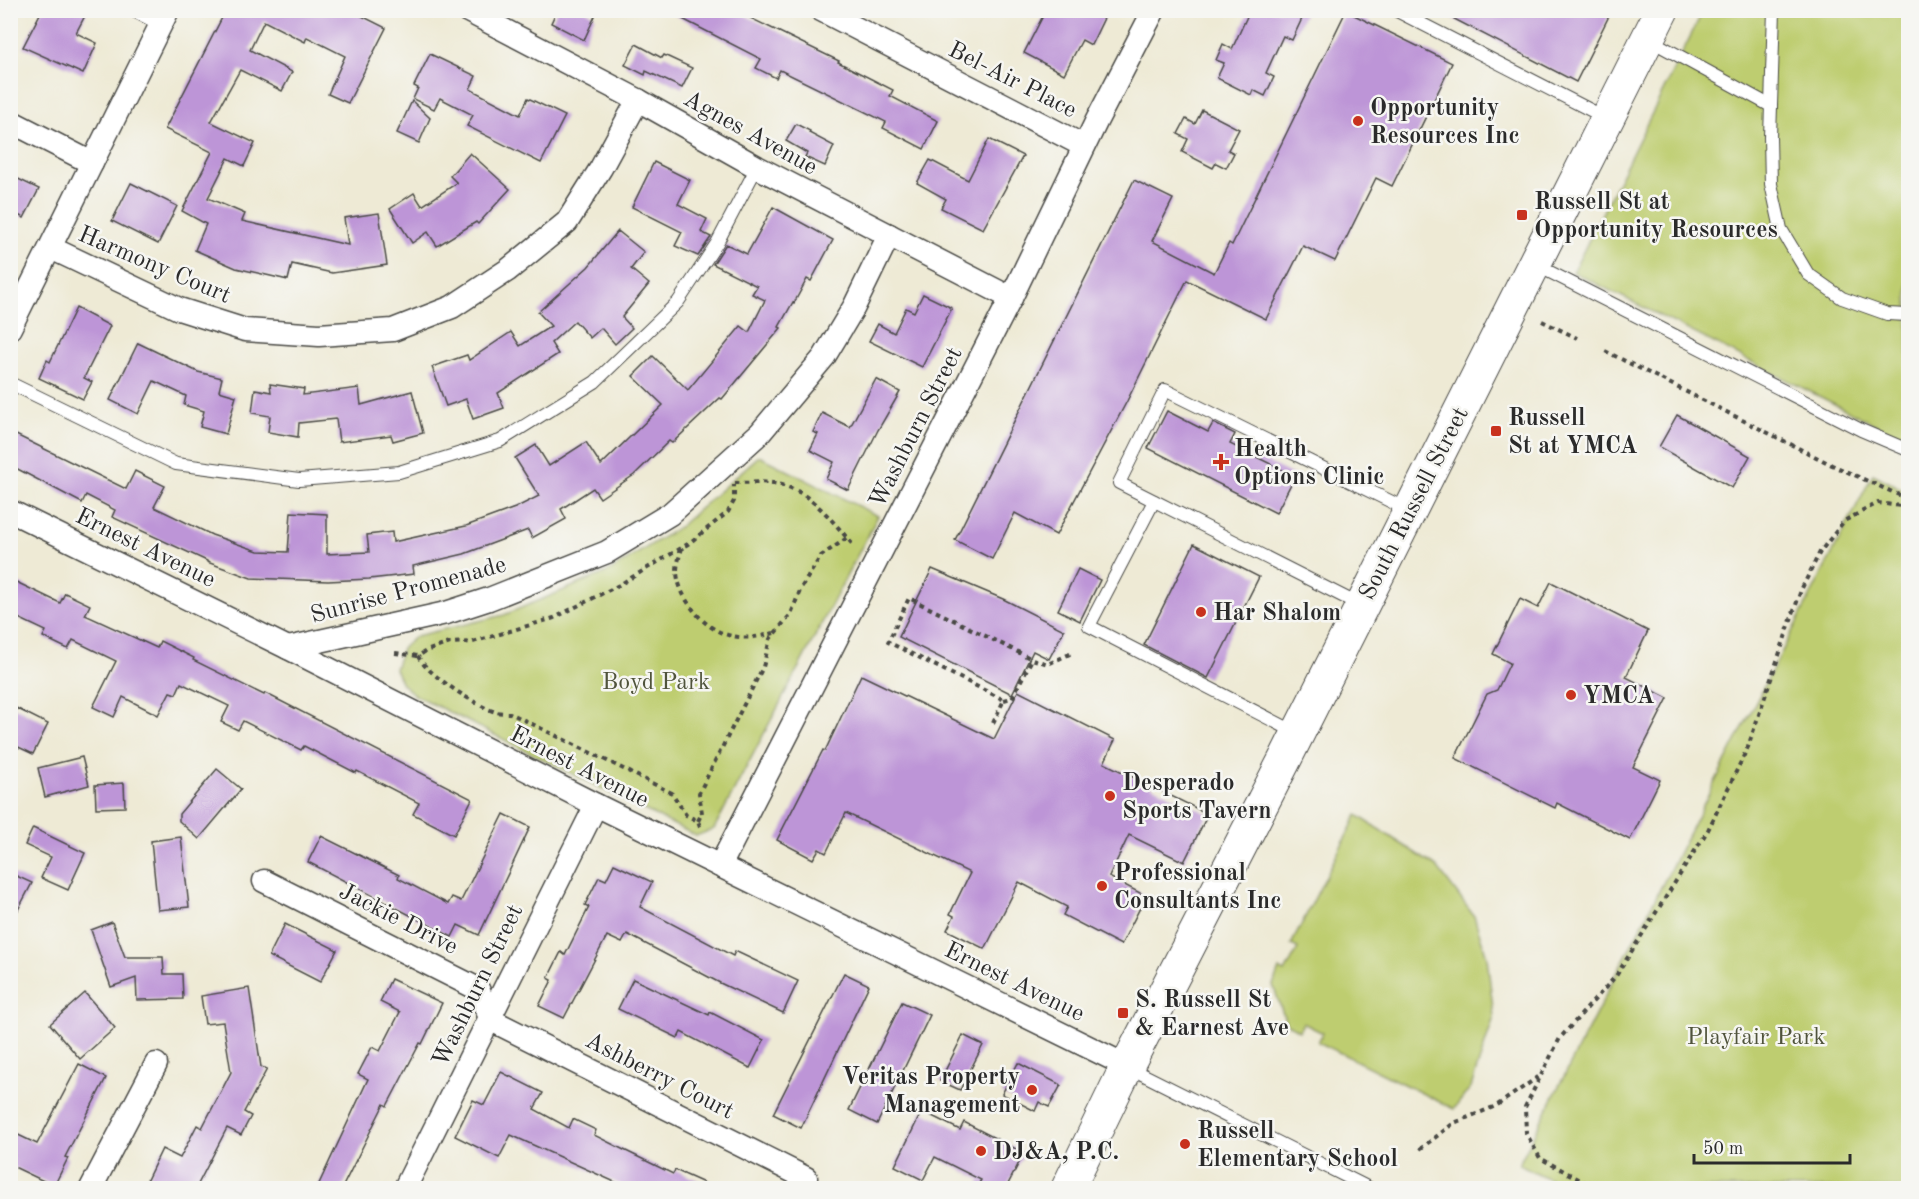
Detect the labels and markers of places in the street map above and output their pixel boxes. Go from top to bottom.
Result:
place label: Opportunity Resources Inc [1370,97,1520,149]
marker: Opportunity Resources Inc [1351,114,1365,128]
place label: Russell St at Opportunity Resources [1534,191,1778,243]
marker: Russell St at Opportunity Resources [1515,208,1529,222]
place label: Russell St at YMCA [1508,407,1638,459]
marker: Russell St at YMCA [1489,424,1503,438]
place label: Health Options Clinic [1234,438,1384,490]
marker: Health Options Clinic [1212,453,1230,471]
place label: Har Shalom [1213,602,1341,626]
marker: Har Shalom [1194,605,1208,619]
place label: YMCA [1583,685,1655,709]
marker: YMCA [1564,688,1578,702]
place label: Desperado Sports Tavern [1122,772,1272,824]
marker: Desperado Sports Tavern [1103,789,1117,803]
place label: Professional Consultants Inc [1114,862,1281,914]
marker: Professional Consultants Inc [1095,879,1109,893]
place label: S. Russell St & Earnest Ave [1135,989,1289,1041]
marker: S. Russell St & Earnest Ave [1116,1006,1130,1020]
place label: Veritas Property Management [841,1066,1020,1118]
marker: Veritas Property Management [1025,1083,1039,1097]
place label: Russell Elementary School [1197,1120,1398,1172]
marker: Russell Elementary School [1178,1137,1192,1151]
place label: DJ&A, P.C. [993,1141,1119,1165]
marker: DJ&A, P.C. [974,1144,988,1158]

